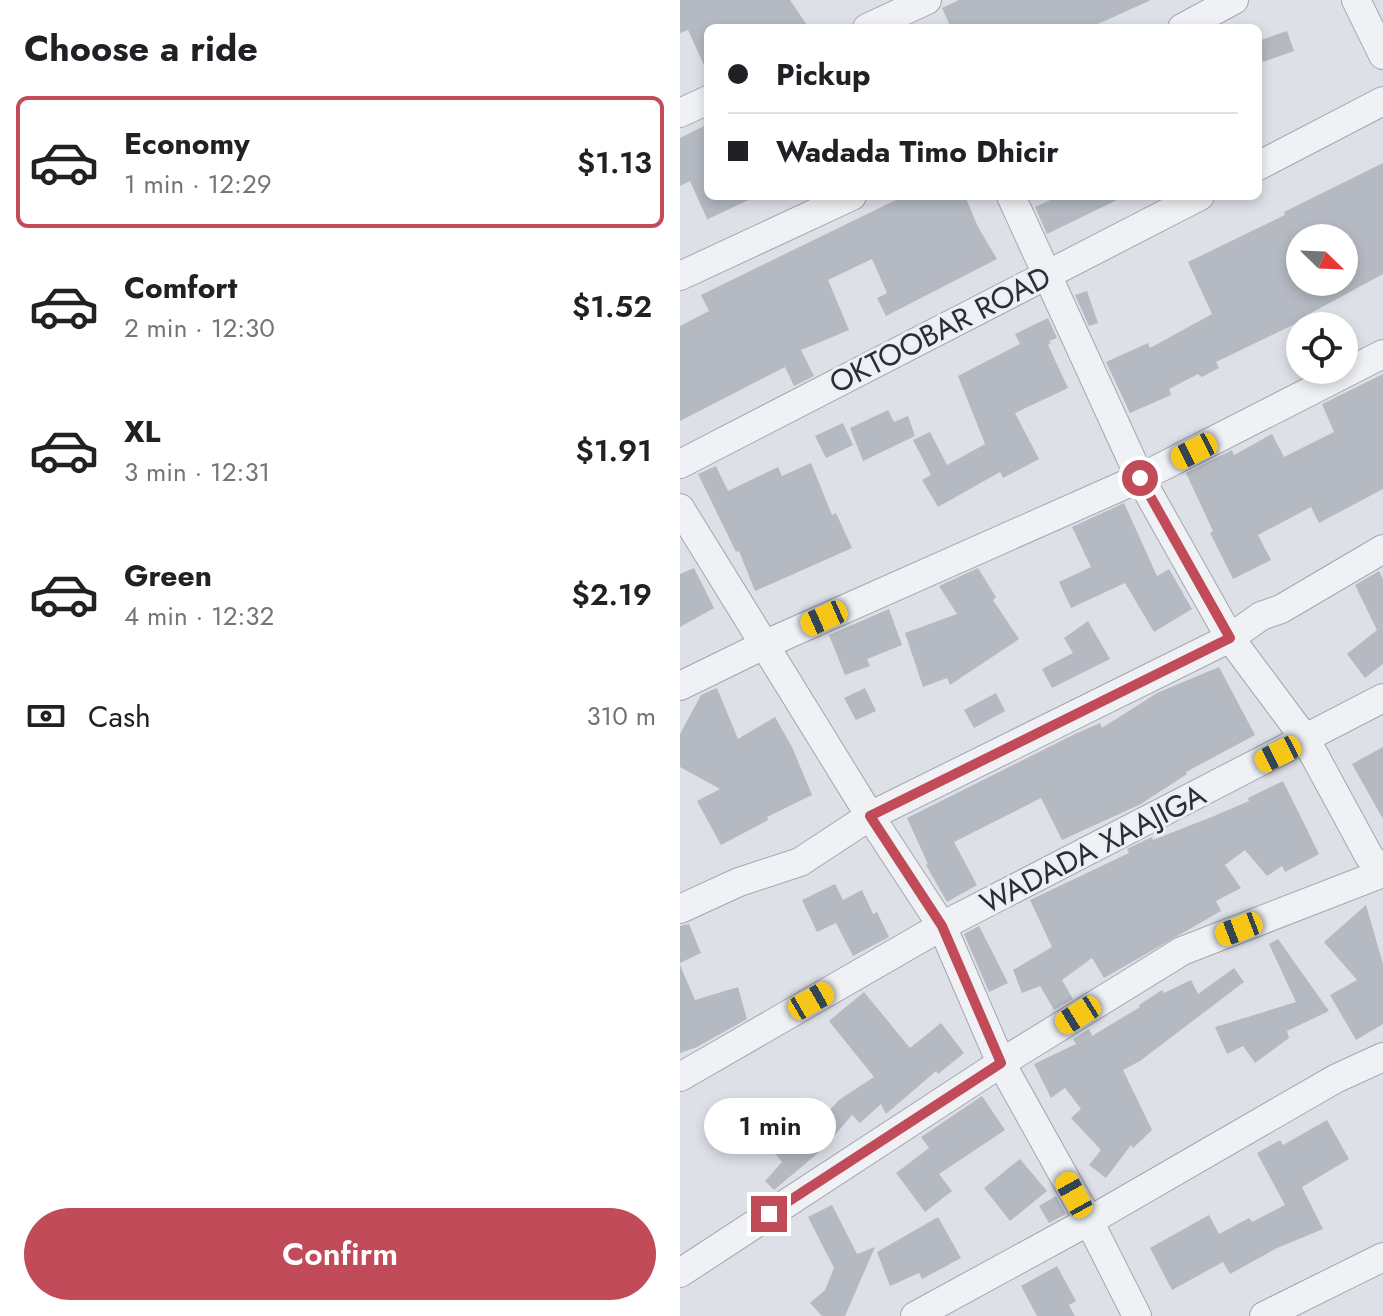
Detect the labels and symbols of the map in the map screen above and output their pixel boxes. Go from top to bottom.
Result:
north arrow [1286,224,1358,296]
street label: OKTOOBAR ROAD [822,255,1058,404]
car [1167,429,1221,473]
route start [1122,460,1158,496]
car [797,597,851,639]
car [1251,732,1305,776]
street label: WADADA XAAJIGA [973,773,1213,924]
car [1212,909,1266,949]
car [784,979,838,1023]
car [1051,992,1105,1038]
callout: 1 min [703,1098,835,1154]
car [1052,1168,1096,1222]
route end [751,1196,787,1232]

